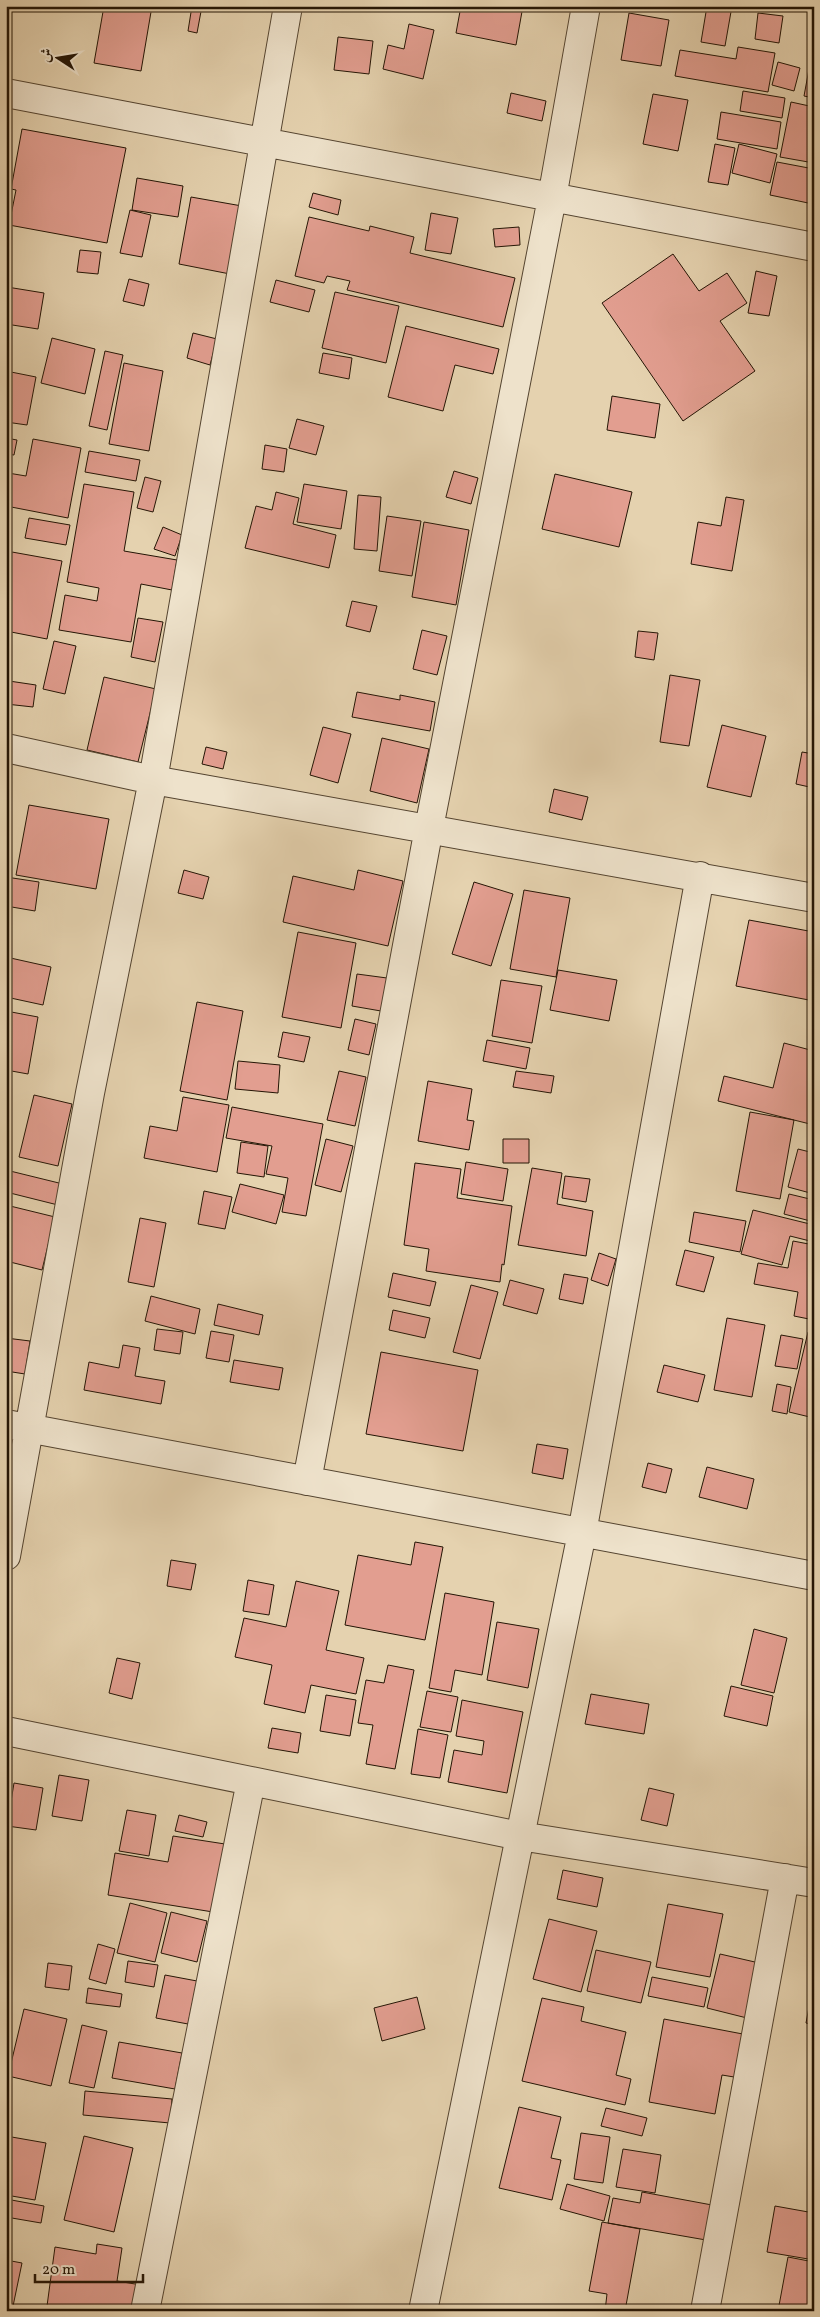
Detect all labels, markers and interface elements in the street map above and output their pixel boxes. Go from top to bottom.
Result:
north arrow [32,32,82,82]
text: ش [36,47,58,64]
scale bar [35,2252,142,2284]
text: 20 m [42,2260,75,2281]

